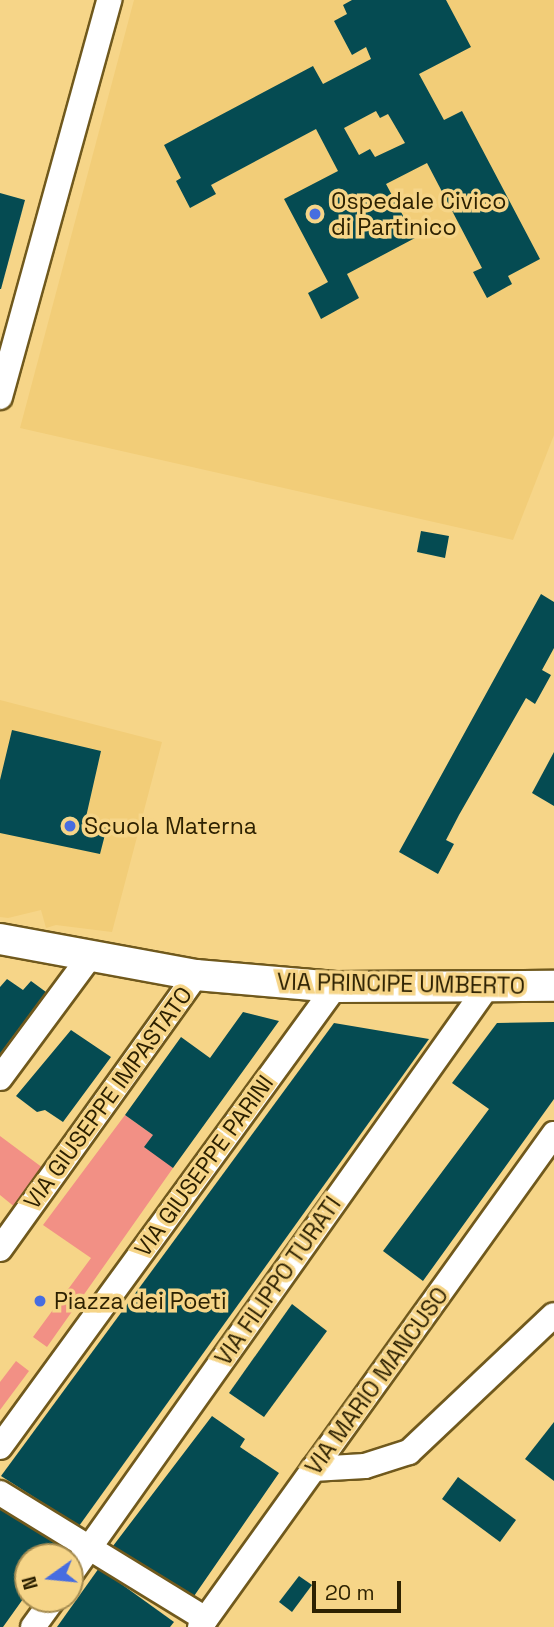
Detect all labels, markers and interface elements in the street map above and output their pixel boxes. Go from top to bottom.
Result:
place label: Ospedale Civico di Partinico [331,187,507,241]
marker: Ospedale Civico di Partinico [305,204,325,224]
place label: Scuola Materna [84,812,257,840]
marker: Scuola Materna [62,818,78,834]
street label: VIA PRINCIPE UMBERTO [277,968,525,1000]
street label: VIA GIUSEPPE IMPASTATO [18,981,198,1215]
street label: VIA GIUSEPPE PARINI [129,1070,279,1262]
street label: VIA FILIPPO TURATI [209,1191,347,1371]
street label: VIA MARIO MANCUSO [300,1282,454,1480]
place label: Piazza dei Poeti [54,1287,227,1315]
marker: Piazza dei Poeti [32,1293,48,1309]
north arrow [14,1543,84,1613]
scale bar [316,1568,405,1612]
text: N [16,1574,44,1592]
text: 20 m [325,1579,375,1606]

